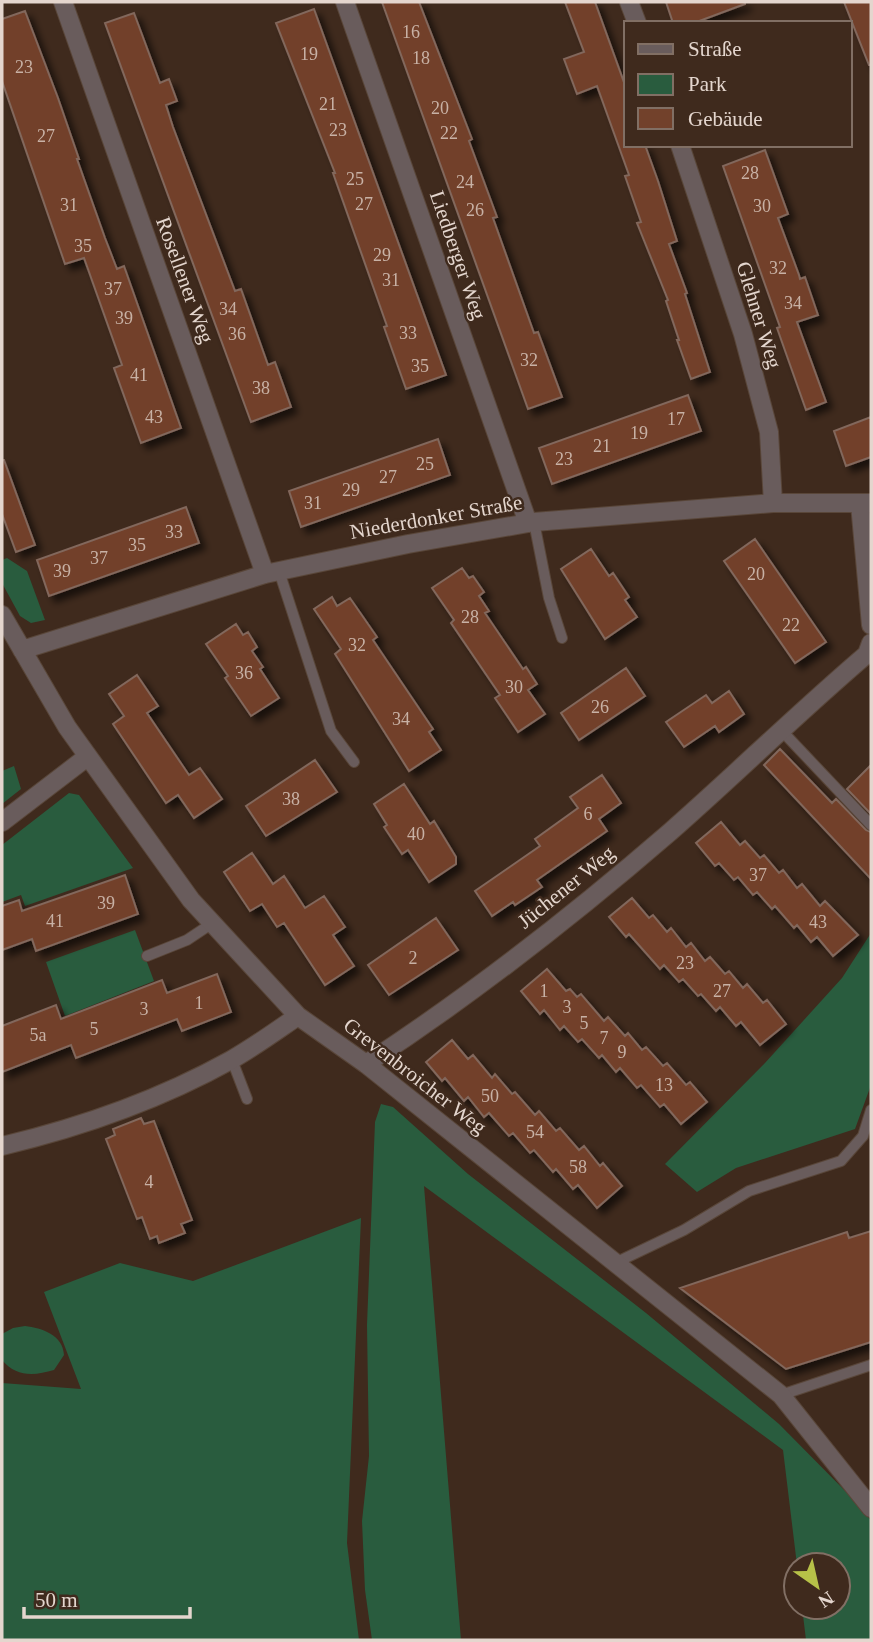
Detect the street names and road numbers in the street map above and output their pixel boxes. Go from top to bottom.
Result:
street label: Liedberger Weg [425,187,491,323]
street label: Rosellener Weg [151,214,219,347]
street label: Glehner Weg [731,259,787,372]
street label: Niederdonker Straße [348,490,524,544]
street label: Jüchener Weg [513,840,620,933]
street label: Grevenbroicher Weg [339,1013,492,1140]

